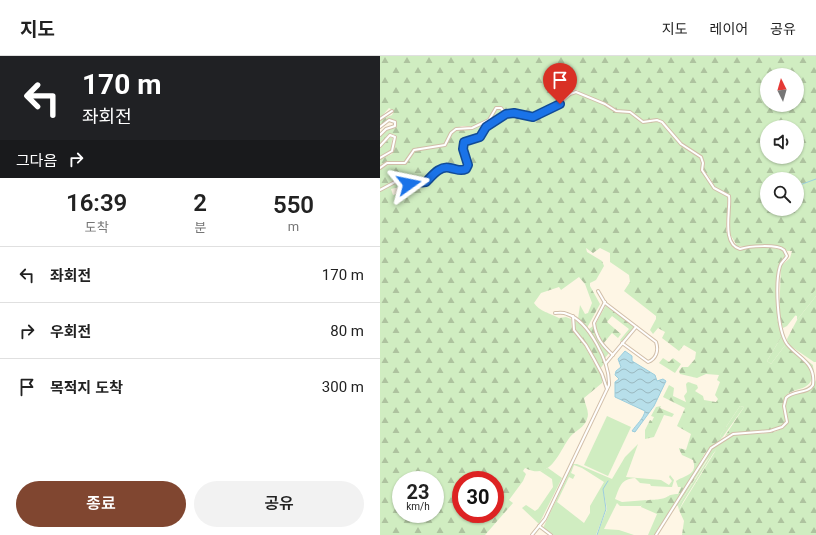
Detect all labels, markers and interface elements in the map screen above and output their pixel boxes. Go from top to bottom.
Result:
text: 지도 [20,18,55,41]
text: 지도 [662,21,688,37]
text: 레이어 [710,21,748,37]
text: 공유 [770,21,796,37]
pin [543,63,577,104]
text: 170 m [82,68,161,101]
north arrow [760,68,804,112]
map controls [760,68,804,216]
icon: arrive [549,69,571,91]
icon: left [16,72,68,124]
text: 좌회전 [82,106,132,127]
button: sound [760,120,804,164]
icon: right [65,148,87,170]
text: 그다음 [16,152,57,170]
position arrow [388,163,430,205]
button: search [760,172,804,216]
text: 16:39 [66,189,127,217]
text: 2 [193,189,207,217]
text: 550 [273,191,314,219]
text: m [288,219,299,234]
text: 도착 [85,220,109,235]
text: 분 [194,220,206,235]
icon: left [16,264,38,286]
text: 170 m [322,266,364,284]
text: 좌회전 [50,267,91,285]
icon: right [16,320,38,342]
text: 80 m [330,322,364,340]
text: 우회전 [50,323,91,341]
icon: arrive [16,376,38,398]
text: 300 m [322,378,364,396]
text: 목적지 도착 [50,379,123,397]
speed limit sign: 30 [452,471,504,523]
text: 23 [407,480,429,504]
button: 종료 [16,481,186,527]
button: 공유 [194,481,364,527]
text: km/h [406,501,430,512]

